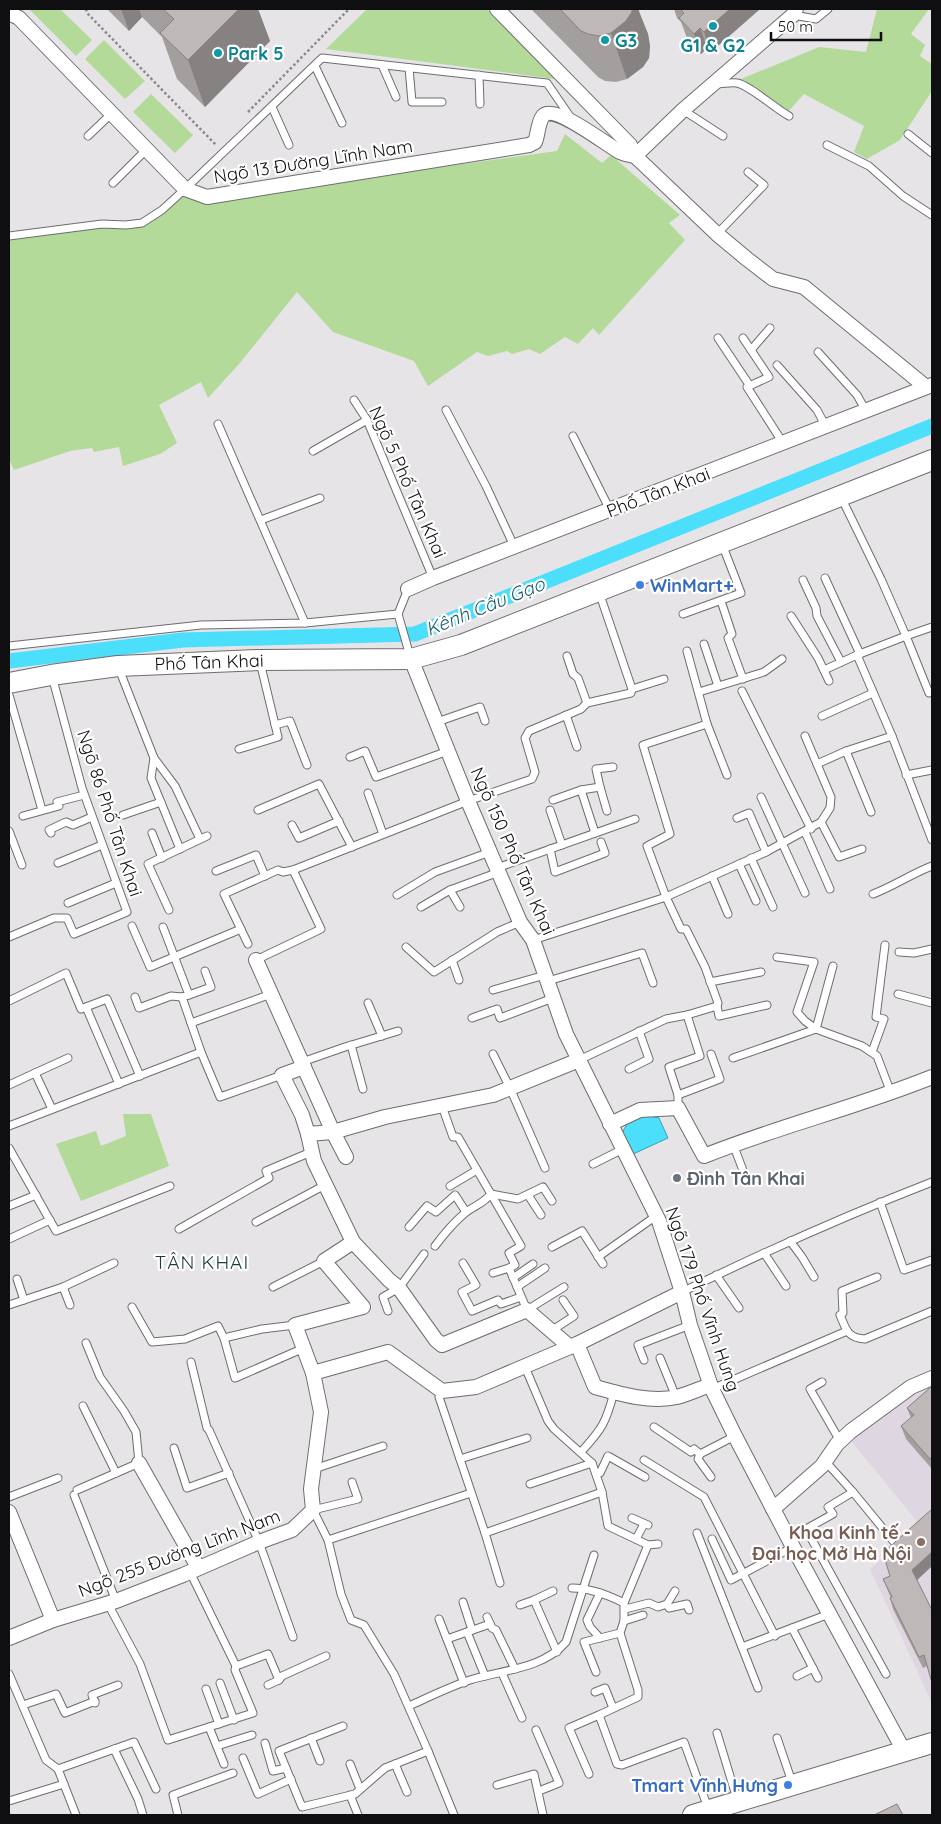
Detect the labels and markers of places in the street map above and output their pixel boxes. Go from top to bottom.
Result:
marker: G1 & G2 [707,20,719,32]
place label: G3 [615,29,637,52]
marker: G3 [599,34,611,46]
place label: G1 & G2 [680,34,746,57]
place label: Park 5 [228,42,284,65]
marker: Park 5 [212,47,224,59]
place label: WinMart+ [650,574,734,597]
marker: WinMart+ [634,579,646,591]
place label: Đình Tân Khai [686,1167,805,1190]
marker: Đình Tân Khai [671,1172,683,1184]
place label: Khoa Kinh tế - Đại học Mở Hà Nội [751,1521,911,1565]
marker: Khoa Kinh tế - Đại học Mở Hà Nội [915,1536,927,1548]
place label: Tmart Vĩnh Hưng [631,1774,778,1797]
marker: Tmart Vĩnh Hưng [782,1779,794,1791]

